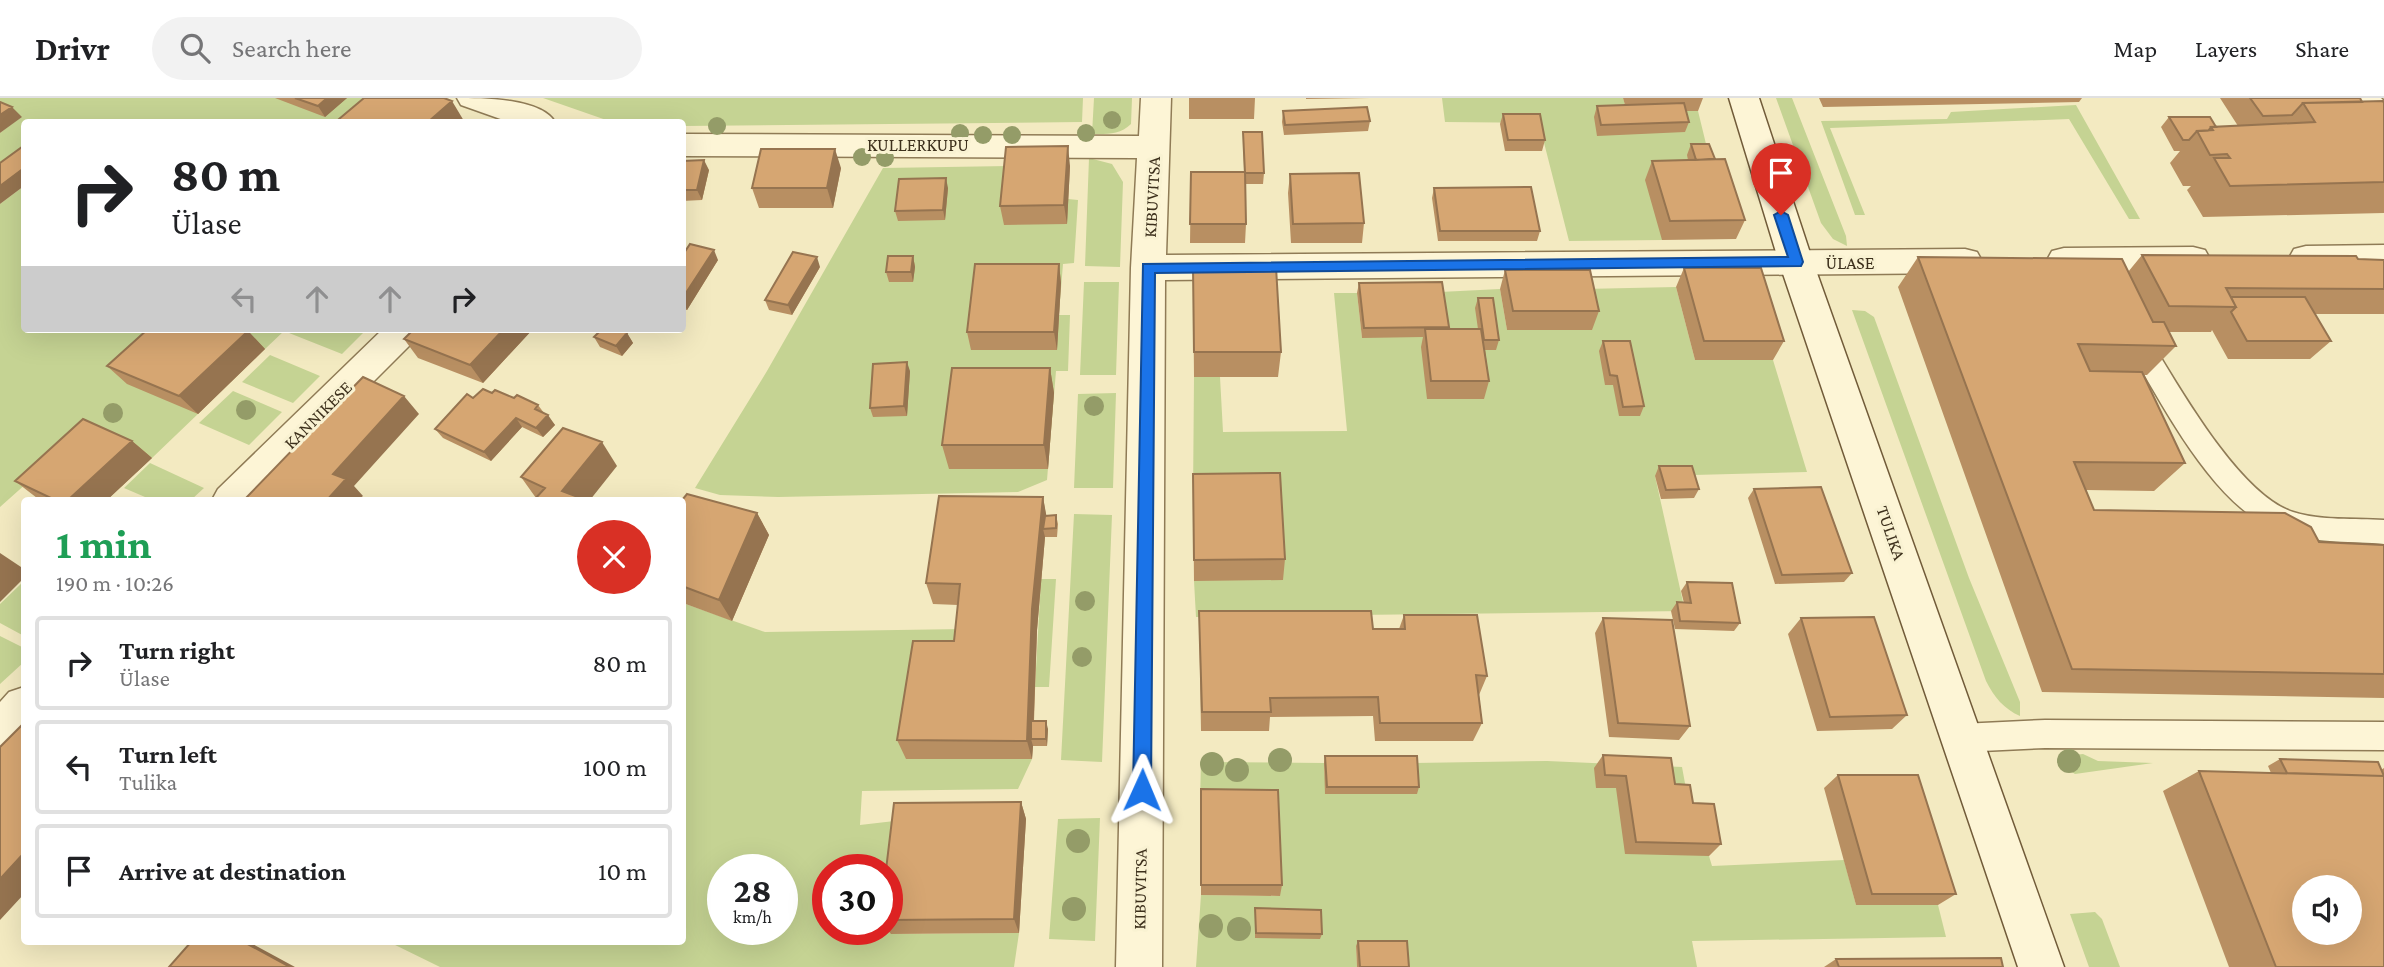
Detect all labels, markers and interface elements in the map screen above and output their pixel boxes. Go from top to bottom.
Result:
search box [152,17,642,80]
icon: search [176,29,214,67]
text: Drivr [35,30,110,67]
text: Search here [232,34,351,63]
text: Map [2113,35,2157,62]
text: Layers [2195,35,2257,62]
text: Share [2295,35,2349,62]
street label: KULLERKUPU [867,135,969,155]
pin [1751,143,1811,215]
icon: right [56,147,147,238]
text: 80 m [171,147,280,202]
icon: arrive [1762,154,1800,192]
street label: KIBUVITSA [1140,155,1164,238]
text: Ülase [171,205,242,241]
street label: ÜLASE [1826,253,1875,273]
icon: left [225,280,263,318]
icon: ahead [298,280,336,318]
icon: ahead [371,280,409,318]
icon: right [444,280,482,318]
street label: KANNIKESE [280,377,356,453]
street label: TULIKA [1872,503,1910,564]
text: 1 min [56,520,152,567]
button: close [577,520,651,594]
text: 190 m · 10:26 [56,570,174,596]
text: Turn right [119,636,235,665]
icon: right [60,644,98,682]
text: 80 m [593,649,647,678]
text: Ülase [119,665,170,691]
text: Turn left [119,740,217,769]
icon: left [60,748,98,786]
text: 100 m [583,753,647,782]
position arrow [1105,753,1179,827]
text: Tulika [119,769,177,795]
street label: KIBUVITSA [1129,847,1151,930]
icon: arrive [60,852,98,890]
speed limit sign: 30 [812,854,903,945]
text: Arrive at destination [119,857,346,886]
text: 10 m [598,857,647,886]
text: 28 [733,871,772,910]
map controls [2292,875,2362,945]
button: sound [2292,875,2362,945]
text: km/h [733,907,772,927]

